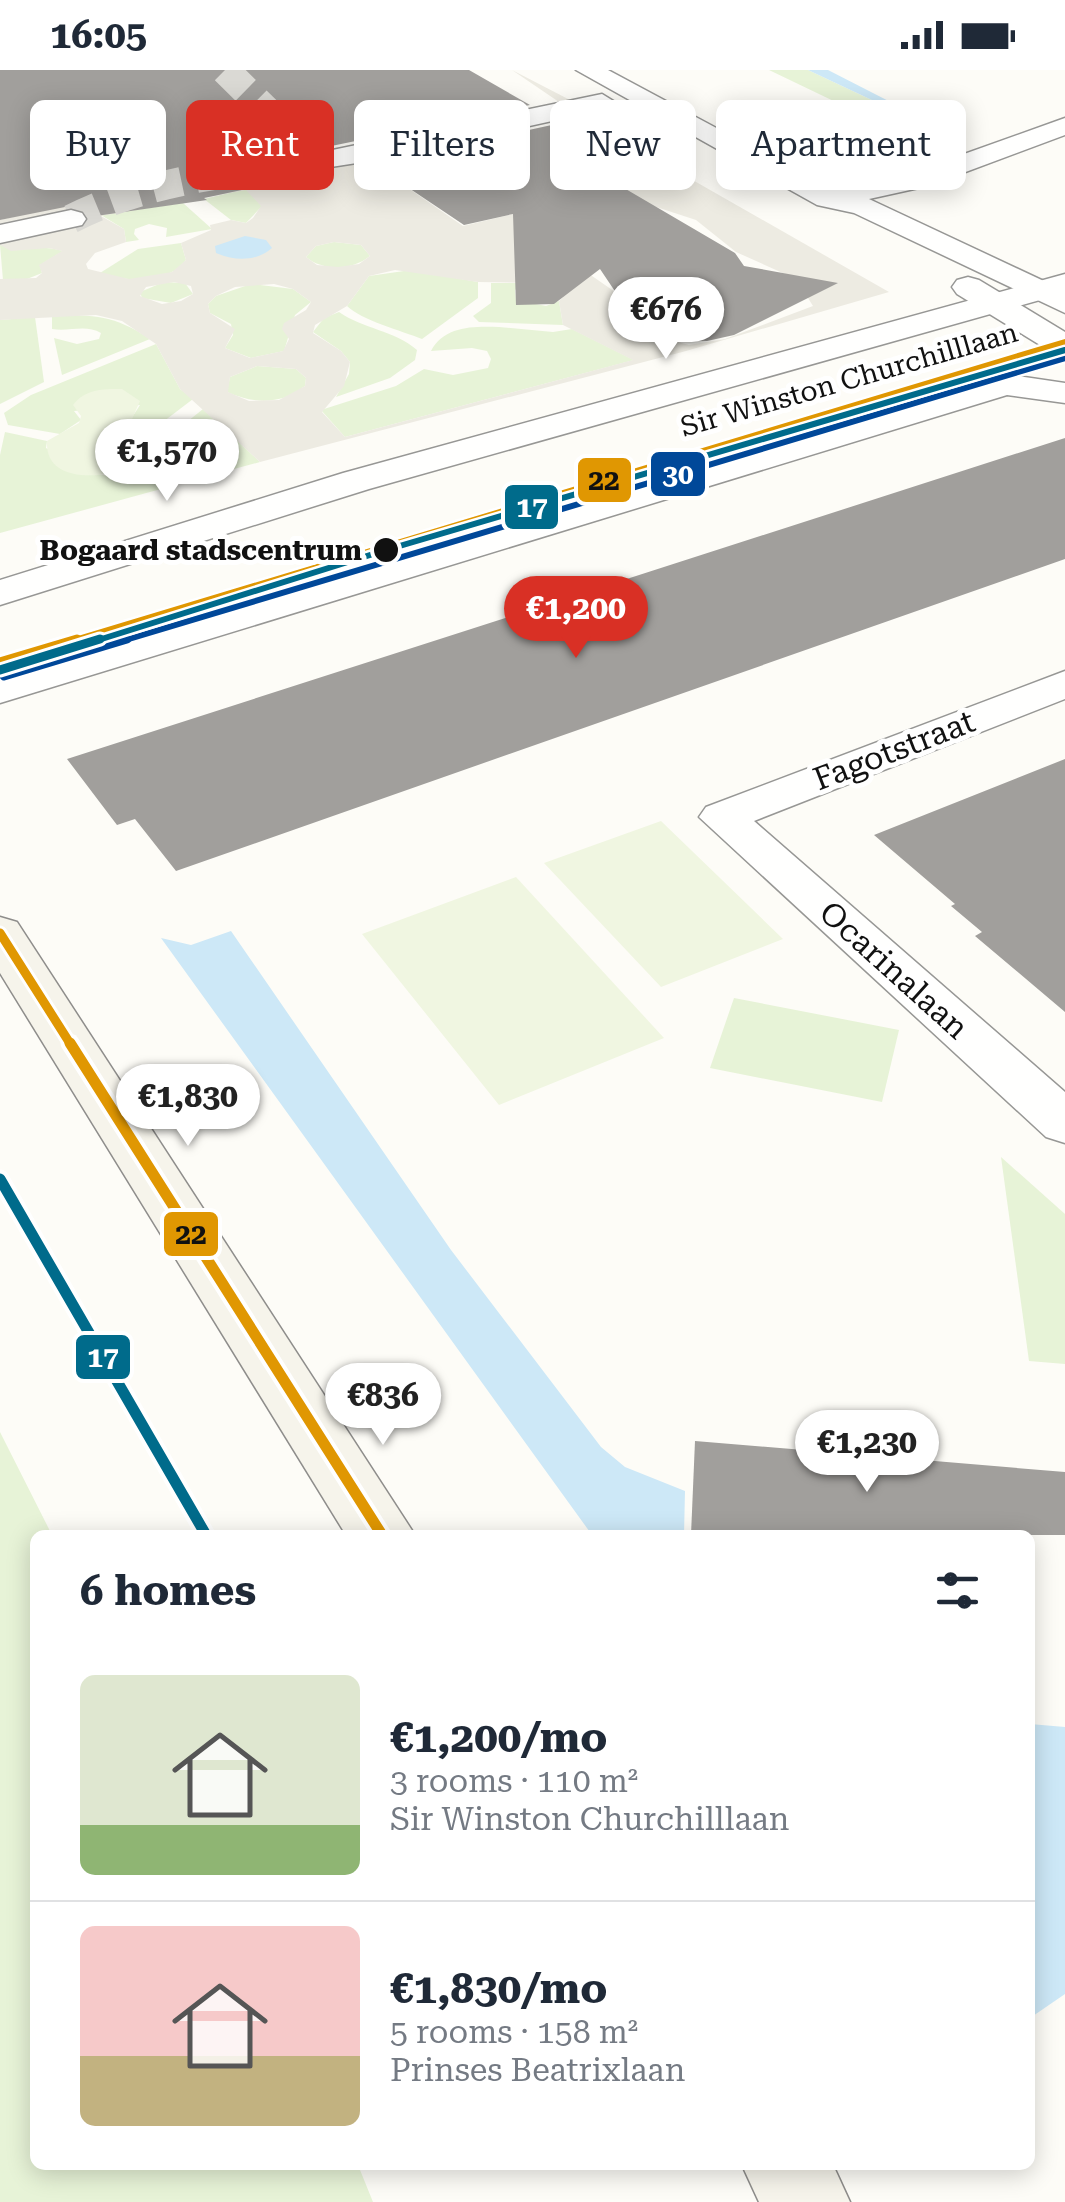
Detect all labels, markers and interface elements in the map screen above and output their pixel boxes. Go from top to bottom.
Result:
text: 16:05 [50,13,147,57]
chip: Buy [30,100,166,190]
chip: Rent [186,100,334,190]
chip: Filters [354,100,530,190]
chip: New [550,100,696,190]
chip: Apartment [716,100,966,190]
pin: €676 [607,277,725,362]
text: €676 [630,290,702,328]
street label: Sir Winston Churchilllaan [677,315,1022,444]
pin: €1,570 [86,419,248,504]
text: €1,570 [117,432,217,470]
line badge: 30 [649,450,707,498]
line badge: 22 [576,456,633,504]
text: 30 [662,458,694,491]
text: 22 [588,464,620,497]
line badge: 17 [503,483,560,531]
text: 17 [516,491,548,524]
place label: Bogaard stadscentrum [40,534,362,567]
marker: Bogaard stadscentrum [371,535,401,565]
pin: €1,200 [495,576,657,661]
text: €1,200 [526,589,626,627]
street label: Fagotstraat [808,702,980,798]
street label: Ocarinalaan [812,893,976,1047]
pin: €1,830 [107,1064,269,1149]
text: €1,830 [138,1077,238,1115]
line badge: 22 [162,1210,220,1258]
text: 22 [175,1218,207,1251]
line badge: 17 [74,1333,132,1381]
text: 17 [87,1341,119,1374]
pin: €836 [324,1363,442,1448]
text: €836 [347,1376,419,1414]
pin: €1,230 [786,1410,948,1495]
text: €1,230 [817,1423,917,1461]
icon: filters [930,1563,985,1618]
text: 6 homes [80,1566,256,1615]
text: €1,200/mo [390,1713,607,1762]
icon: home [160,1715,280,1835]
text: 3 rooms · 110 m² [390,1762,638,1800]
text: Sir Winston Churchilllaan [390,1800,789,1838]
text: €1,830/mo [390,1964,607,2013]
icon: home [160,1966,280,2086]
text: 5 rooms · 158 m² [390,2013,638,2051]
text: Prinses Beatrixlaan [390,2051,685,2089]

